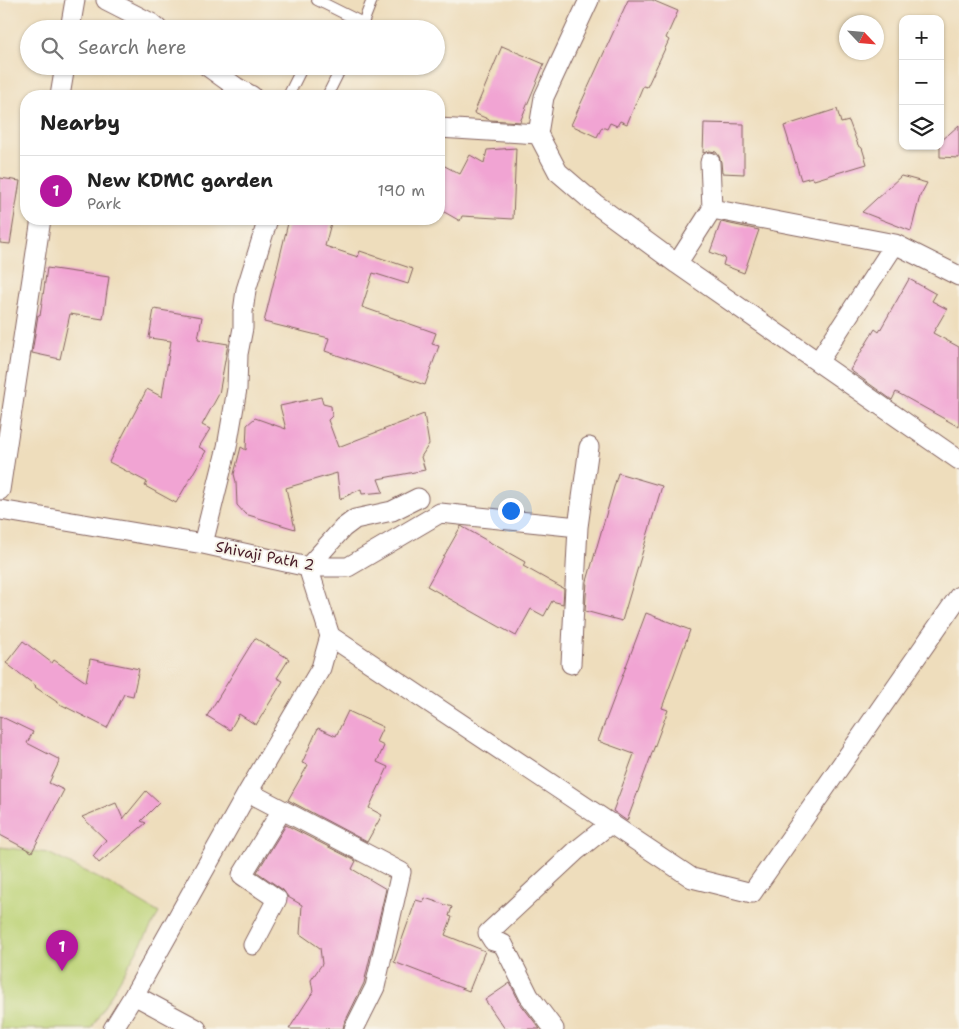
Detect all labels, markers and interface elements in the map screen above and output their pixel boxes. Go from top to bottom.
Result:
north arrow [839,15,884,60]
map controls [899,15,944,150]
button: + [899,15,944,60]
search box [20,20,445,75]
icon: search [38,34,66,62]
text: Search here [78,35,187,60]
button: − [899,60,944,105]
button: layers [899,105,944,150]
text: Nearby [40,109,120,137]
text: New KDMC garden [87,168,273,193]
text: 1 [52,180,60,201]
text: 190 m [378,180,425,201]
text: Park [87,193,121,214]
your location [498,498,524,524]
street label: Shivaji Path 2 [214,537,316,575]
pin: 1 [46,930,78,971]

